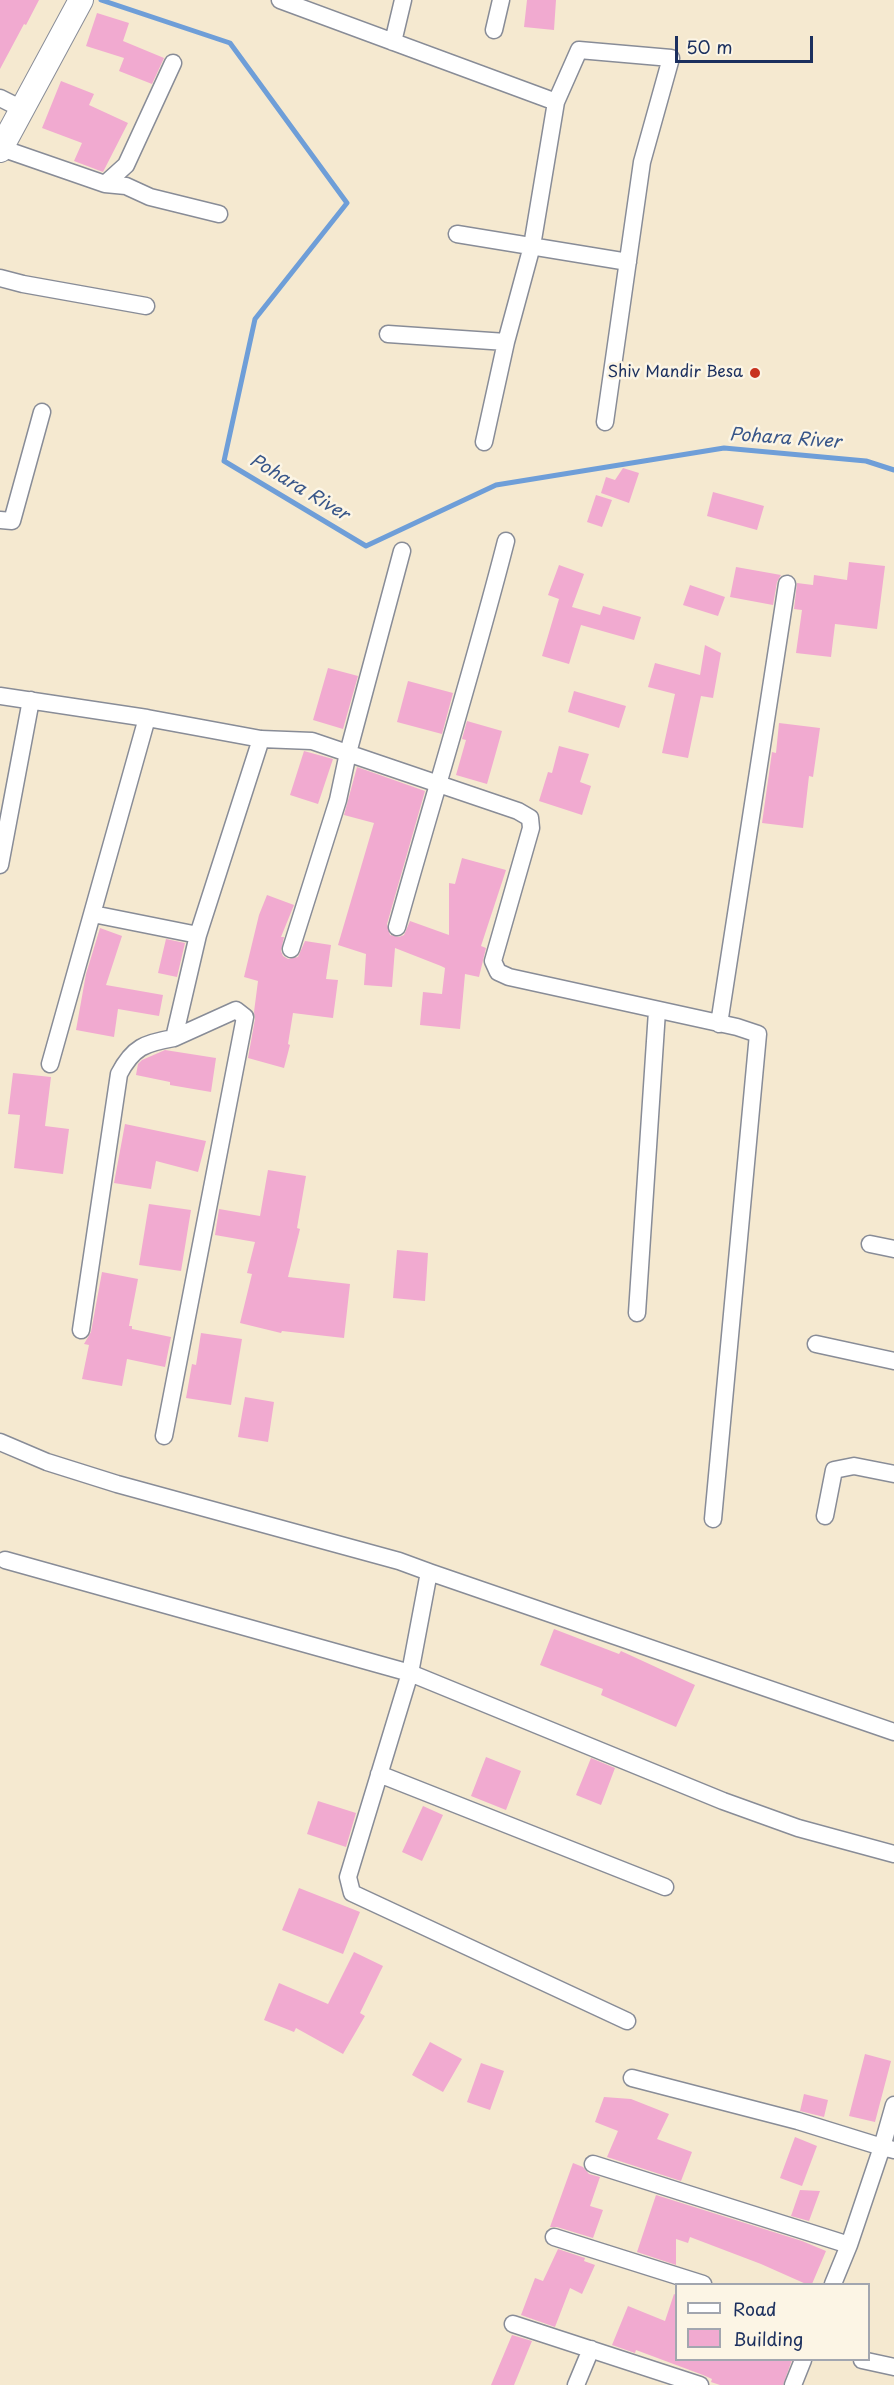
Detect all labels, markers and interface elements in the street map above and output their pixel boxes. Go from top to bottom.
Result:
scale bar [678,24,816,62]
text: 50 m [686,33,733,60]
place label: Shiv Mandir Besa [607,363,743,383]
marker: Shiv Mandir Besa [748,366,762,380]
water label: Pohara River [728,424,842,454]
water label: Pohara River [246,450,352,526]
legend [675,2283,870,2361]
text: Road [733,2295,777,2322]
text: Building [733,2325,803,2352]

